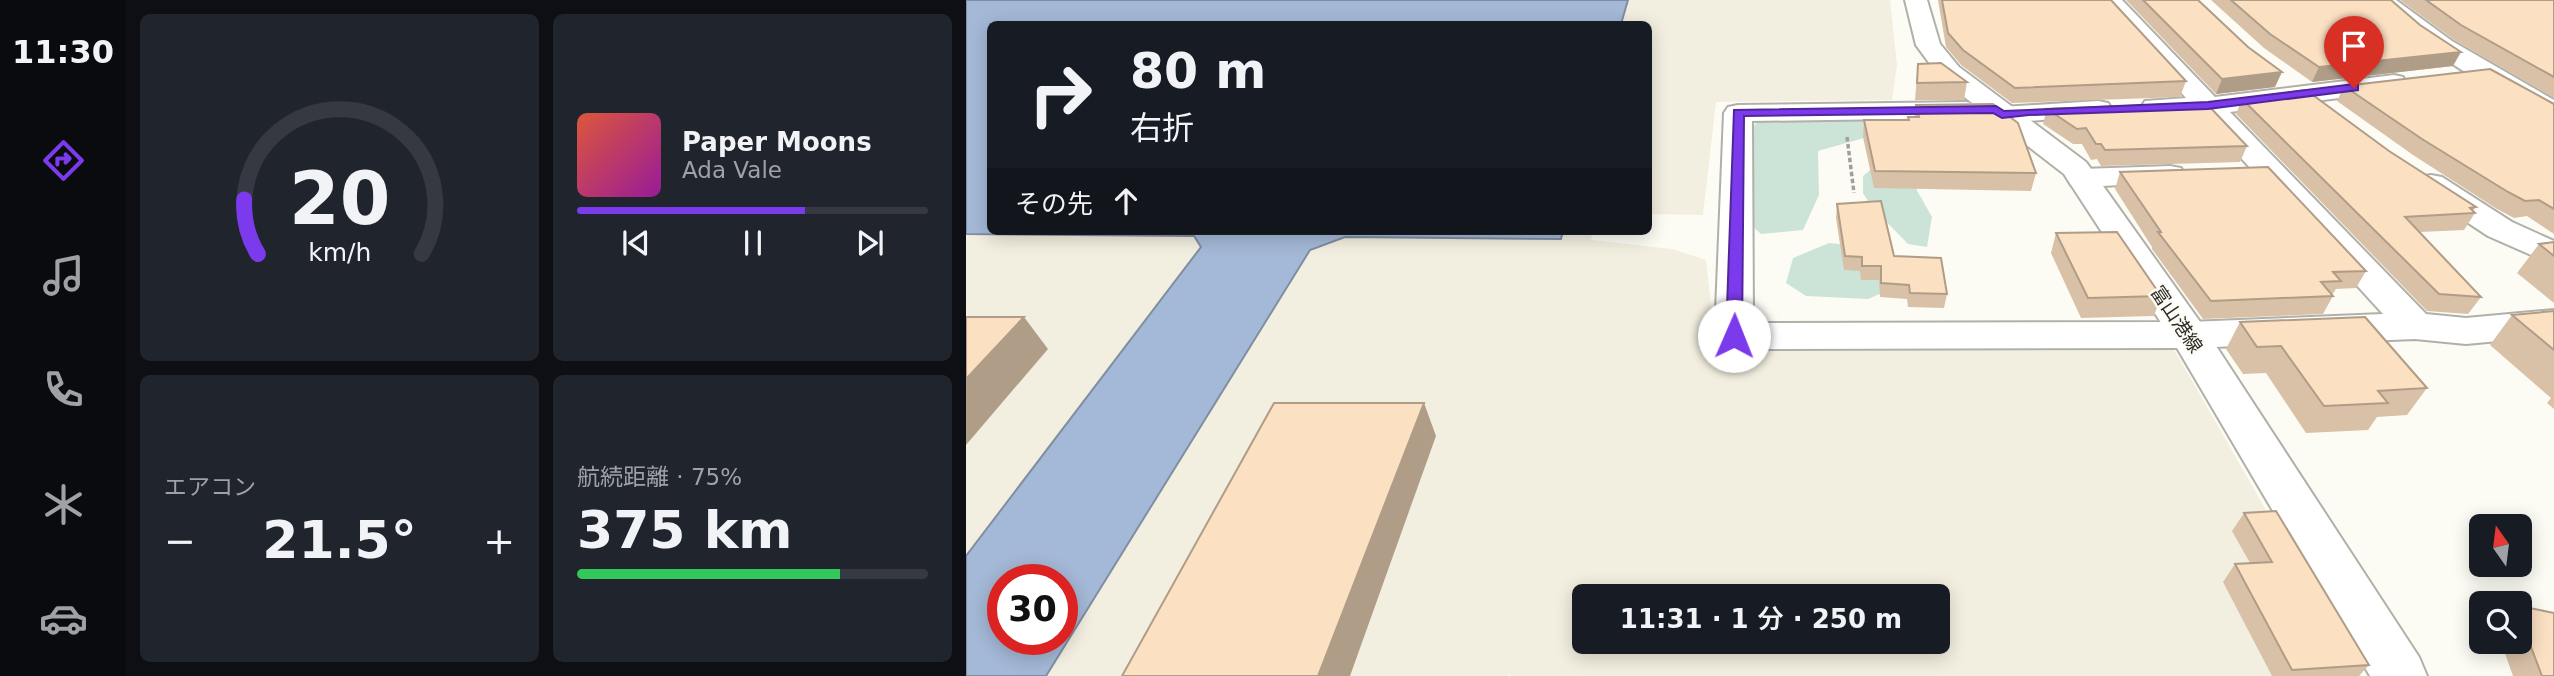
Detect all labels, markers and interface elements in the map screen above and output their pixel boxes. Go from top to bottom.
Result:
pin [2324,16,2384,88]
icon: arrive [2335,27,2373,65]
text: 11:30 [12,33,114,71]
text: 80 m [1130,43,1266,100]
icon: right [1015,49,1106,140]
text: 右折 [1130,109,1194,147]
text: Paper Moons [682,127,872,157]
icon: directions [39,136,88,185]
text: 20 [289,156,390,241]
text: Ada Vale [682,157,782,183]
icon: ahead [1107,182,1145,220]
text: その先 [1015,189,1093,219]
icon: previous [617,224,655,262]
icon: pause [734,224,772,262]
icon: next [851,224,889,262]
text: km/h [308,238,371,267]
icon: music [39,251,88,300]
street label: 富山港線 [2147,281,2207,357]
position arrow [1697,299,1771,373]
icon: phone [39,365,88,414]
text: 航続距離 · 75% [577,464,742,490]
text: エアコン [164,474,256,500]
icon: climate [39,480,88,529]
text: 375 km [577,500,792,560]
text: 21.5° [262,510,417,570]
north arrow [2469,514,2532,578]
map controls [2469,514,2532,654]
text: − [164,519,196,563]
text: + [483,519,515,563]
speed limit sign: 30 [987,564,1078,655]
button: search [2469,591,2532,654]
icon: car [39,594,88,643]
text: 11:31 · 1 分 · 250 m [1620,604,1902,634]

